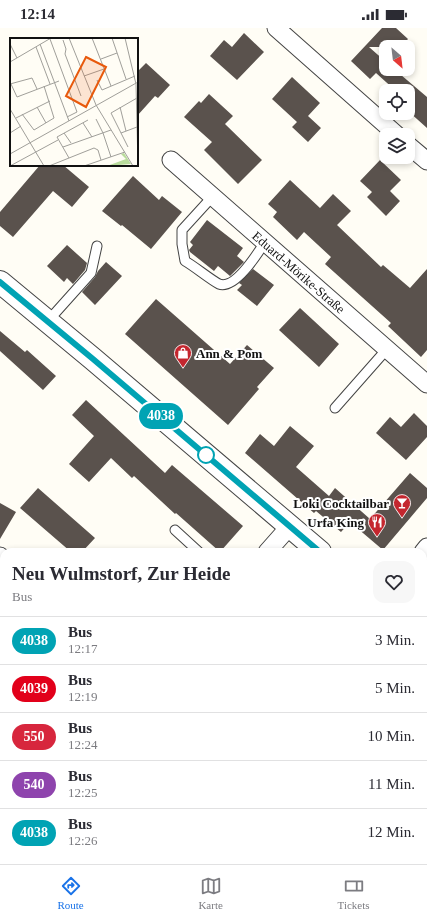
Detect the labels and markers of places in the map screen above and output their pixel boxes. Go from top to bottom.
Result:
shop icon: Ann & Pom [173,343,193,368]
place label: Ann & Pom [196,346,263,361]
unlabelled marker [197,446,215,464]
bar icon: Loki Cocktailbar [392,493,412,518]
place label: Loki Cocktailbar [293,496,389,511]
restaurant icon: Urfa King [367,512,387,537]
place label: Urfa King [307,515,364,530]

